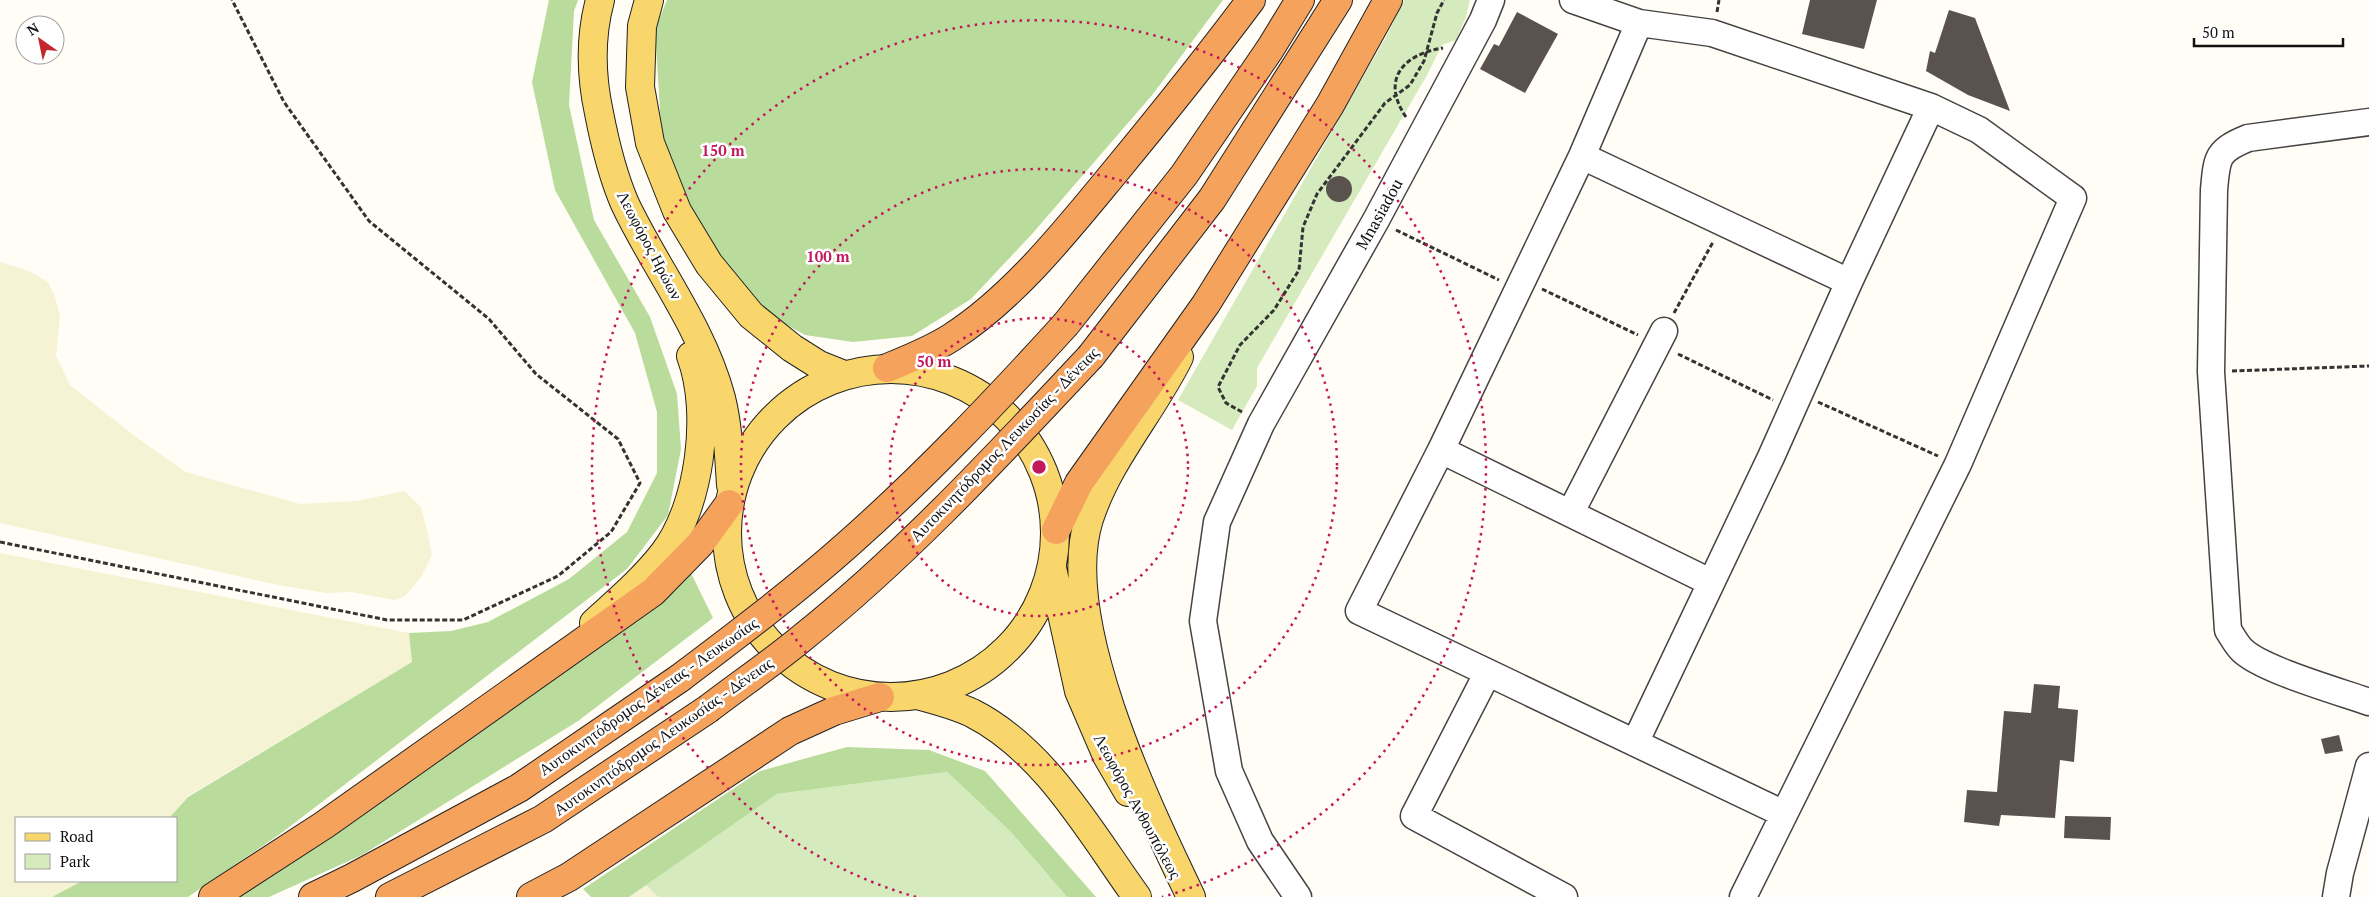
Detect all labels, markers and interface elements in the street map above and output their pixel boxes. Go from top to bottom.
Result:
north arrow [15,15,65,65]
scale bar [2194,15,2343,47]
text: N [23,18,43,40]
text: 50 m [2202,22,2235,42]
text: 150 m [701,140,745,160]
street label: Mnasiadou [1350,174,1408,254]
street label: Λεωφόρος Ηρώων [612,187,688,303]
text: 100 m [806,246,850,266]
street label: Αυτοκινητόδρομος Λευκωσίας - Δένειας [905,341,1104,546]
text: 50 m [917,351,952,371]
centre of rings [1030,458,1048,476]
street label: Αυτοκινητόδρομος Δένειας - Λευκωσίας [534,611,763,780]
street label: Αυτοκινητόδρομος Λευκωσίας - Δένειας [549,651,778,820]
street label: Λεωφόρος Ανθουπόλεως [1089,730,1187,883]
legend [15,817,178,882]
text: Road [60,826,93,846]
text: Park [60,851,90,871]

